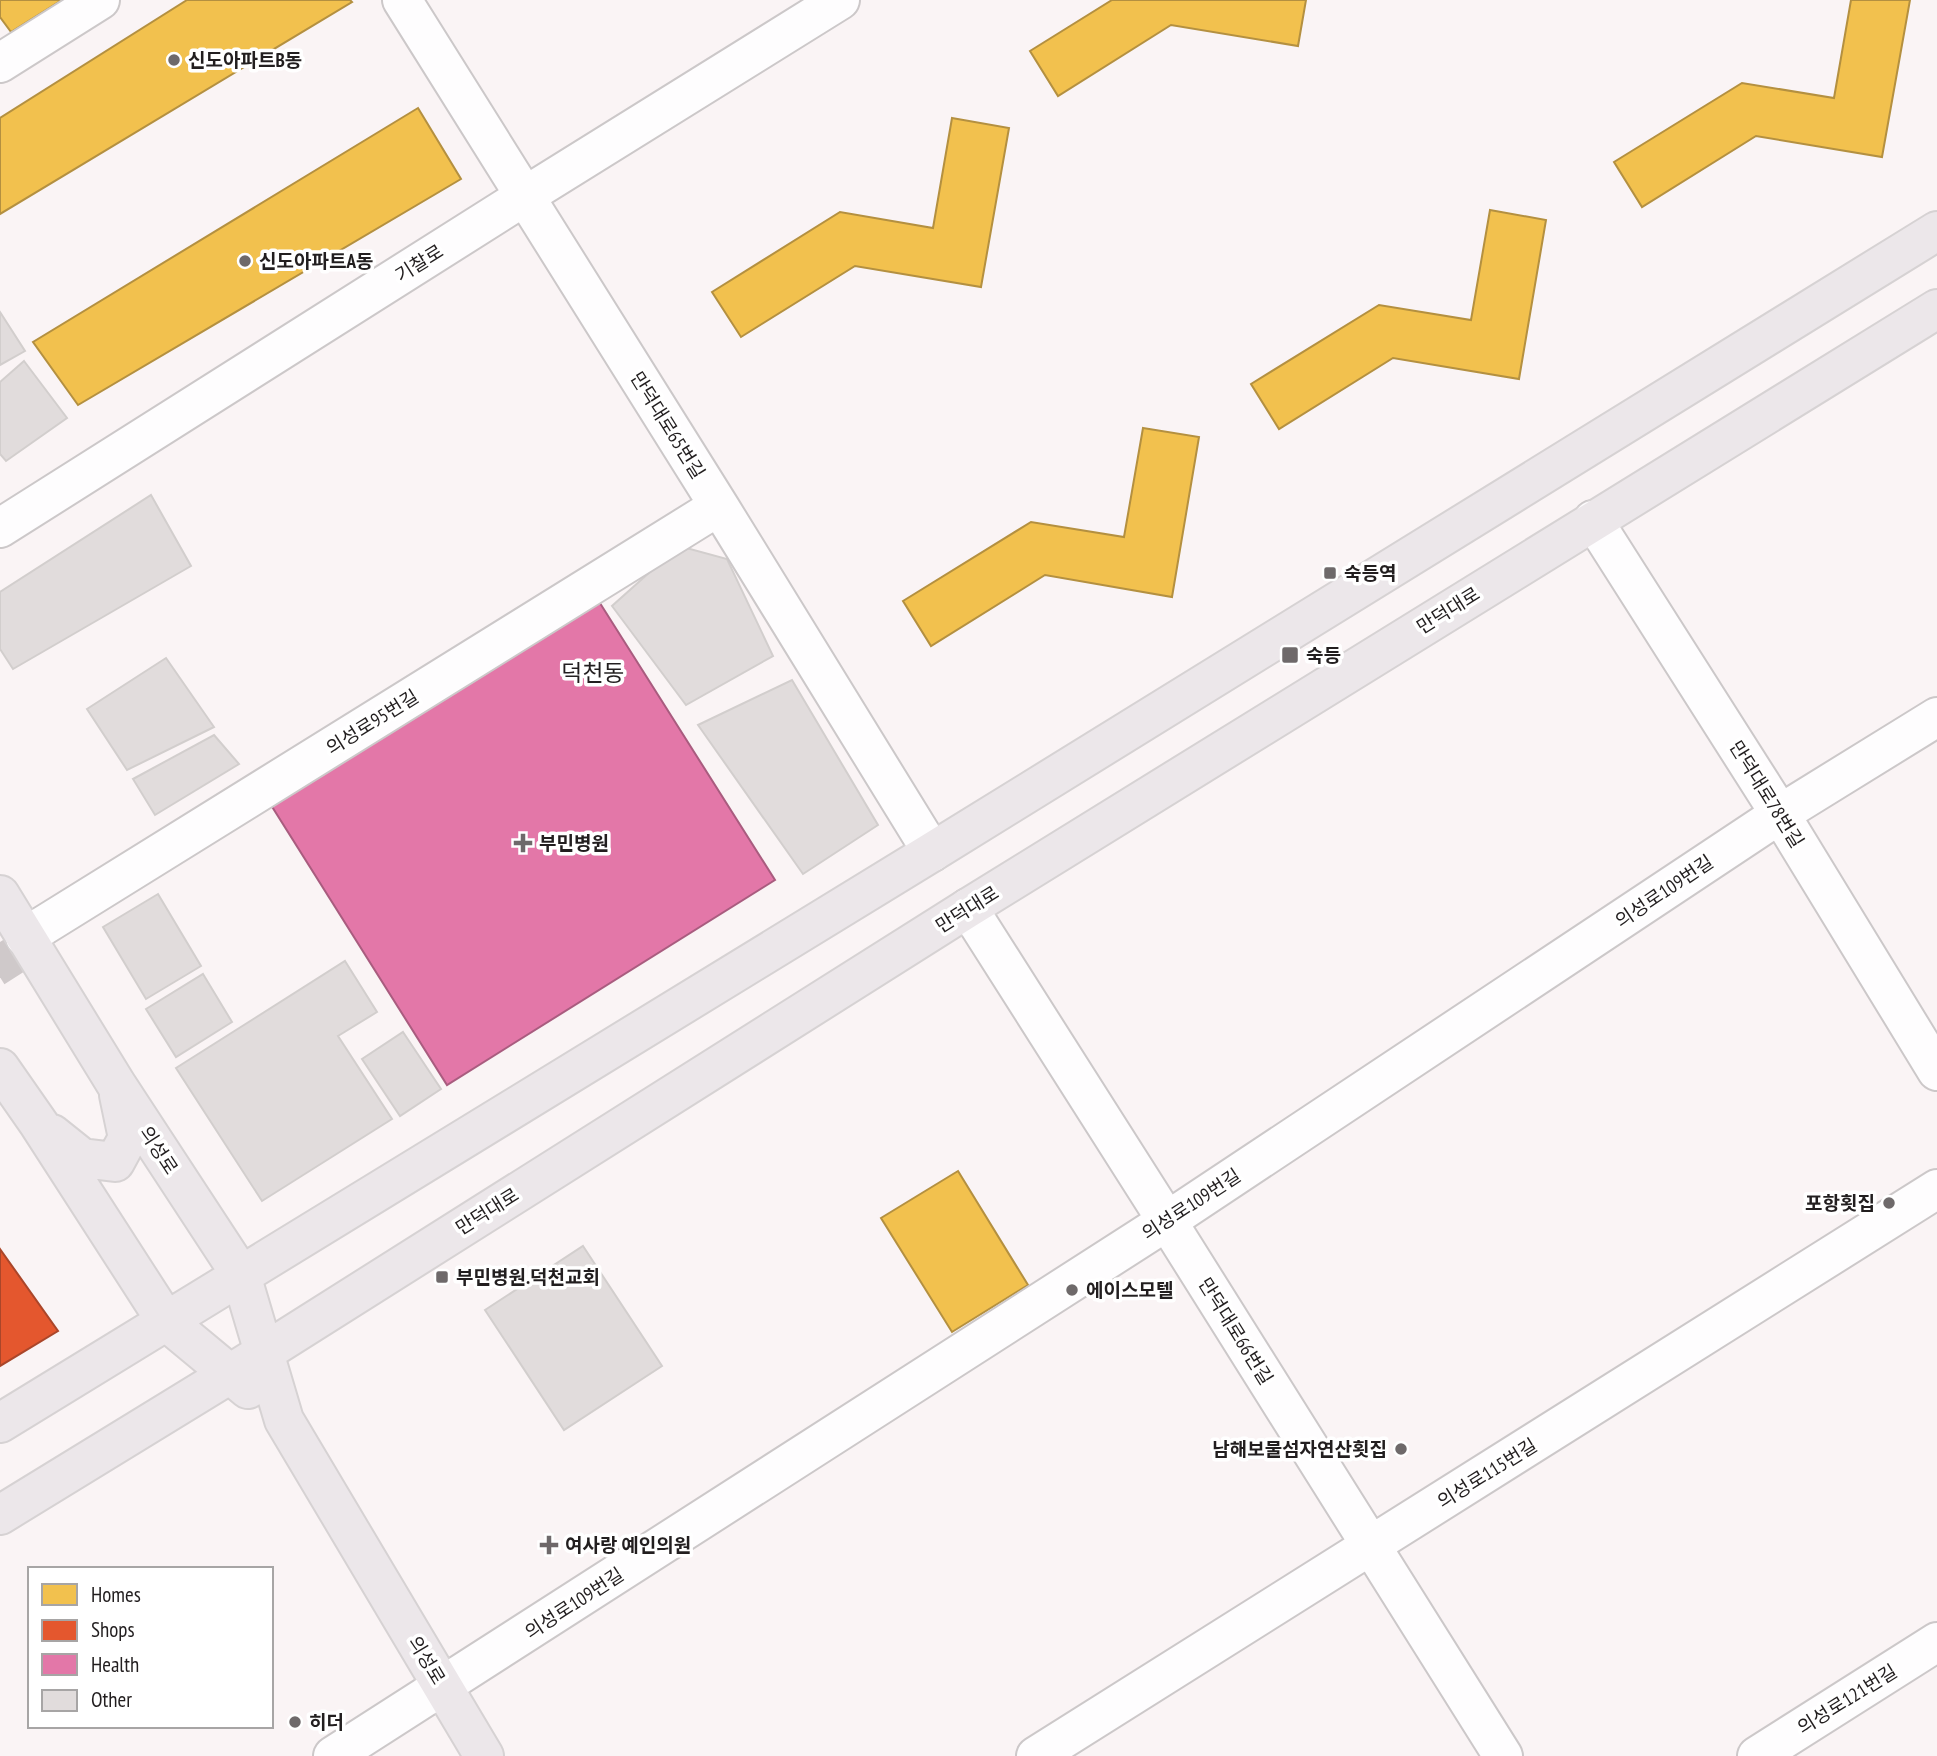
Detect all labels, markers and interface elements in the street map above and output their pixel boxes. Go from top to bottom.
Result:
place label: 신도아파트B동 [188,48,302,72]
marker: 신도아파트B동 [166,52,182,68]
street label: 기찰로 [390,239,448,287]
place label: 신도아파트A동 [259,249,373,273]
marker: 신도아파트A동 [237,253,253,269]
street label: 만덕대로65번길 [626,367,710,483]
place label: 숙등역 [1344,561,1396,585]
marker: 숙등역 [1322,565,1338,581]
street label: 만덕대로 [1412,581,1484,639]
place label: 숙등 [1306,643,1341,667]
marker: 숙등 [1280,645,1300,665]
district label: 덕천동 [561,658,625,687]
street label: 의성로95번길 [321,684,423,760]
street label: 만덕대로78번길 [1725,736,1809,852]
place label: 부민병원 [539,831,609,855]
marker: 부민병원 [513,833,533,853]
street label: 의성로109번길 [1610,849,1718,933]
street label: 만덕대로 [931,880,1003,938]
street label: 의성로 [135,1121,183,1179]
street label: 의성로109번길 [1137,1163,1245,1245]
street label: 만덕대로 [451,1182,523,1240]
place label: 포항횟집 [1805,1191,1875,1215]
marker: 포항횟집 [1881,1195,1897,1211]
place label: 부민병원.덕천교회 [456,1265,600,1289]
marker: 부민병원.덕천교회 [434,1269,450,1285]
street label: 만덕대로66번길 [1194,1273,1278,1389]
place label: 에이스모텔 [1086,1278,1173,1302]
marker: 에이스모텔 [1064,1282,1080,1298]
street label: 의성로115번길 [1433,1433,1541,1513]
place label: 남해보물섬자연산횟집 [1212,1437,1387,1461]
marker: 남해보물섬자연산횟집 [1393,1441,1409,1457]
place label: 여사랑 예인의원 [565,1533,691,1557]
marker: 여사랑 예인의원 [539,1535,559,1555]
street label: 의성로109번길 [520,1562,628,1644]
legend [28,1567,273,1728]
text: Homes [91,1581,141,1608]
text: Shops [91,1616,135,1643]
street label: 의성로 [403,1631,451,1689]
text: Health [91,1651,139,1678]
street label: 의성로121번길 [1793,1659,1901,1739]
text: Other [91,1686,132,1713]
place label: 히더 [309,1710,344,1734]
marker: 히더 [287,1714,303,1730]

